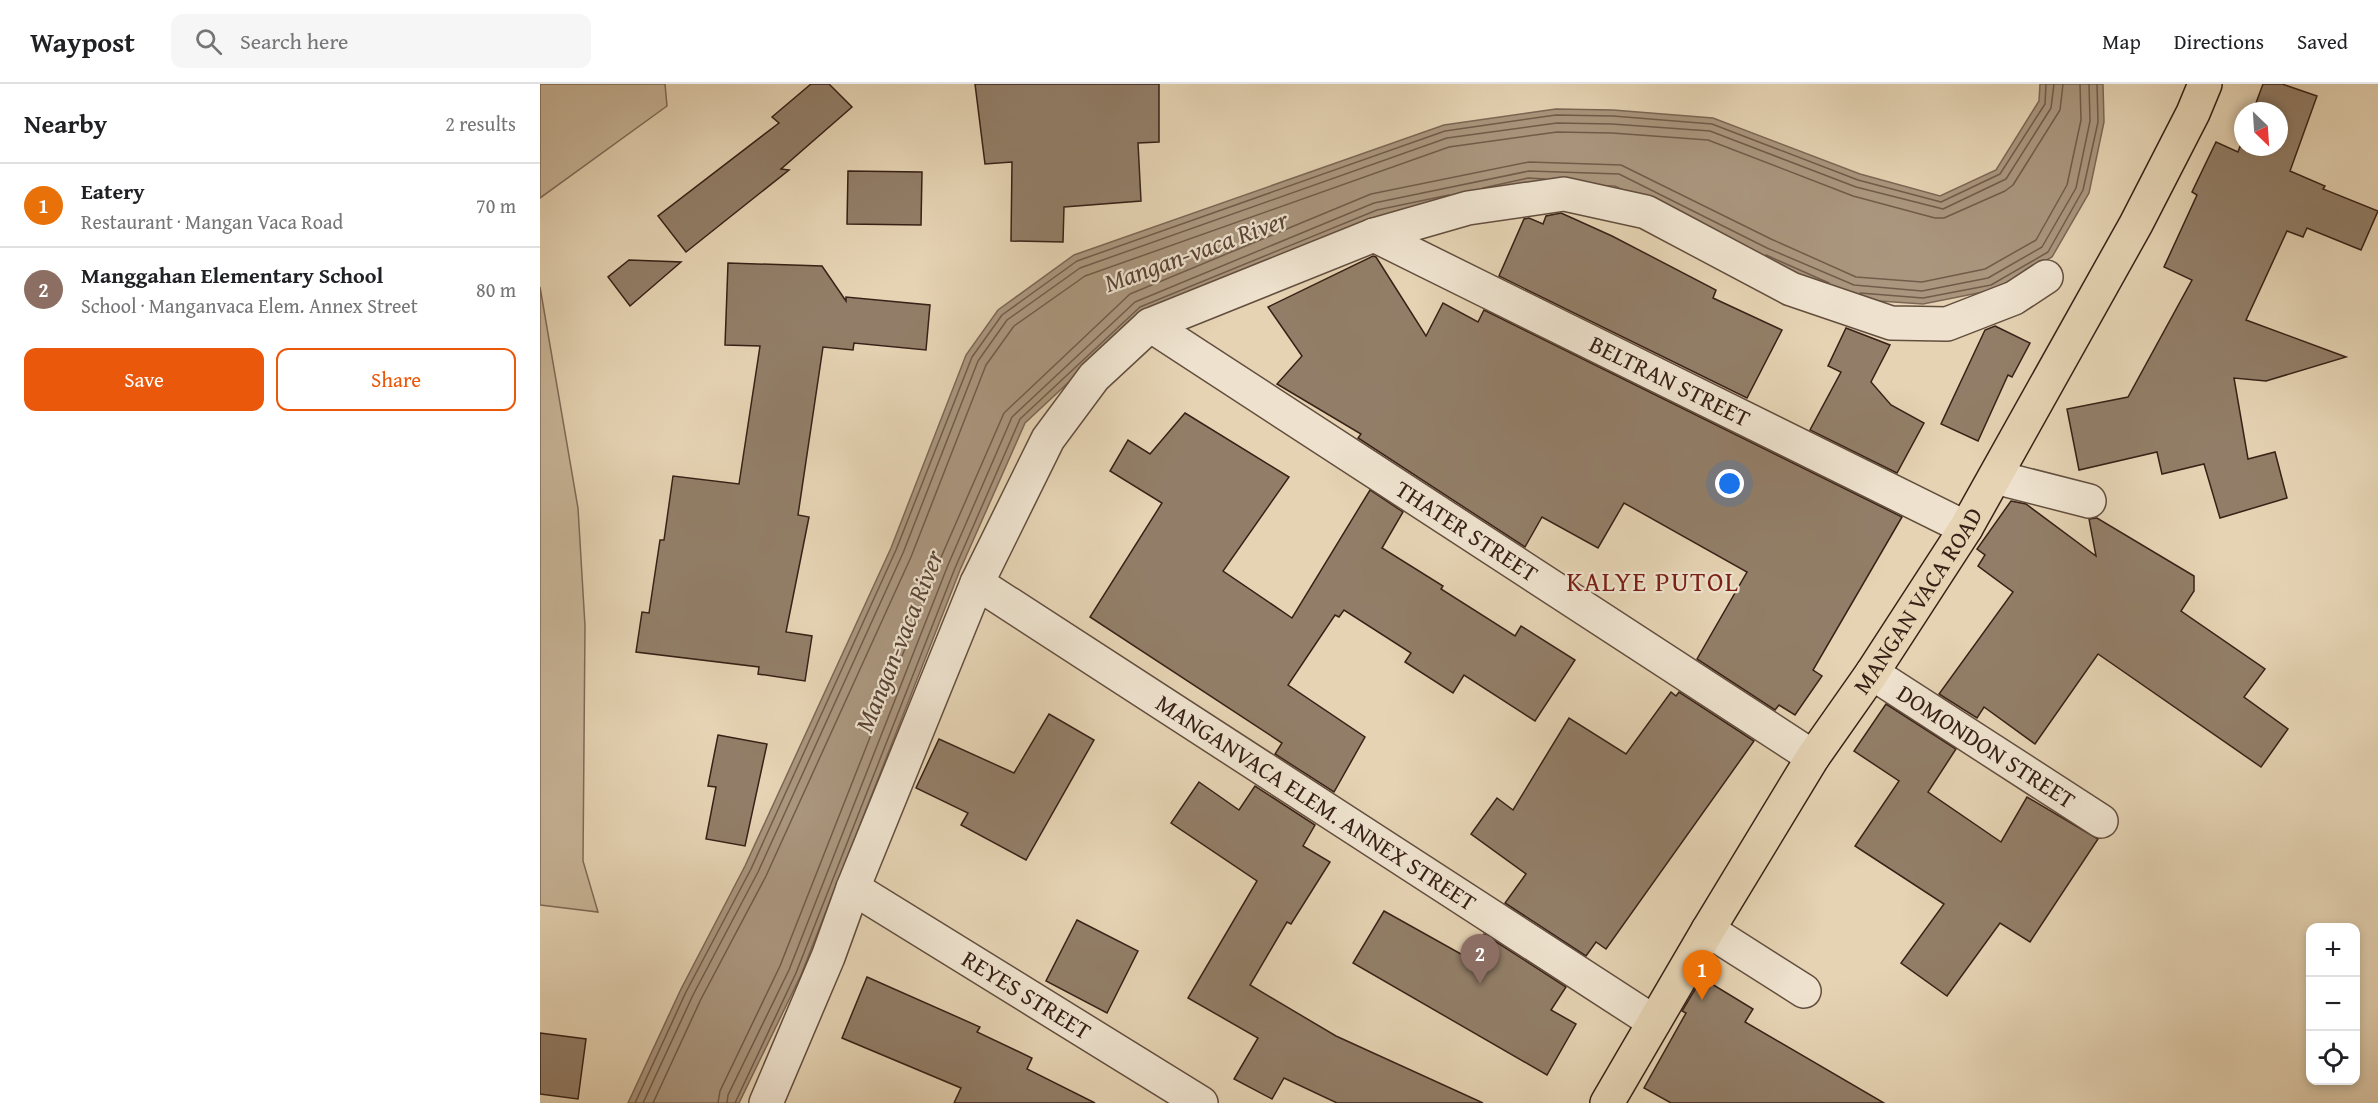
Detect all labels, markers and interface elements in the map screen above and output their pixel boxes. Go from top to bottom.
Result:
search box [171,14,591,68]
text: Waypost [30,21,135,62]
icon: search [192,25,225,58]
text: Search here [240,25,348,57]
text: Map [2102,26,2141,57]
text: Directions [2174,26,2264,57]
text: Saved [2297,26,2348,57]
north arrow [2234,102,2288,156]
text: Nearby [24,104,107,143]
text: 2 results [445,109,516,138]
text: Eatery [81,175,145,207]
text: 1 [38,191,49,220]
text: 70 m [476,191,516,220]
water label: Mangan-vaca River [1098,199,1295,302]
text: Restaurant · Mangan Vaca Road [81,207,343,236]
text: Manggahan Elementary School [81,259,383,291]
text: 2 [38,275,49,304]
text: 80 m [476,275,516,304]
text: School · Manganvaca Elem. Annex Street [81,291,418,320]
street label: BELTRAN STREET [1584,326,1756,436]
button: Save [24,348,264,411]
button: Share [276,348,516,411]
your location [1715,469,1744,498]
street label: THATER STREET [1389,471,1545,590]
street label: MANGAN VACA ROAD [1844,501,1991,701]
water label: Mangan-vaca River [844,543,953,738]
district label: KALYE PUTOL [1567,561,1740,601]
street label: DOMONDON STREET [1890,676,2083,817]
street label: MANGANVACA ELEM. ANNEX STREET [1149,685,1483,919]
map controls [2306,923,2360,1085]
button: + [2306,923,2360,977]
pin: 2 [1460,934,1500,984]
street label: REYES STREET [955,941,1098,1048]
pin: 1 [1682,950,1722,1000]
button: − [2306,977,2360,1031]
button: locate [2306,1031,2360,1085]

